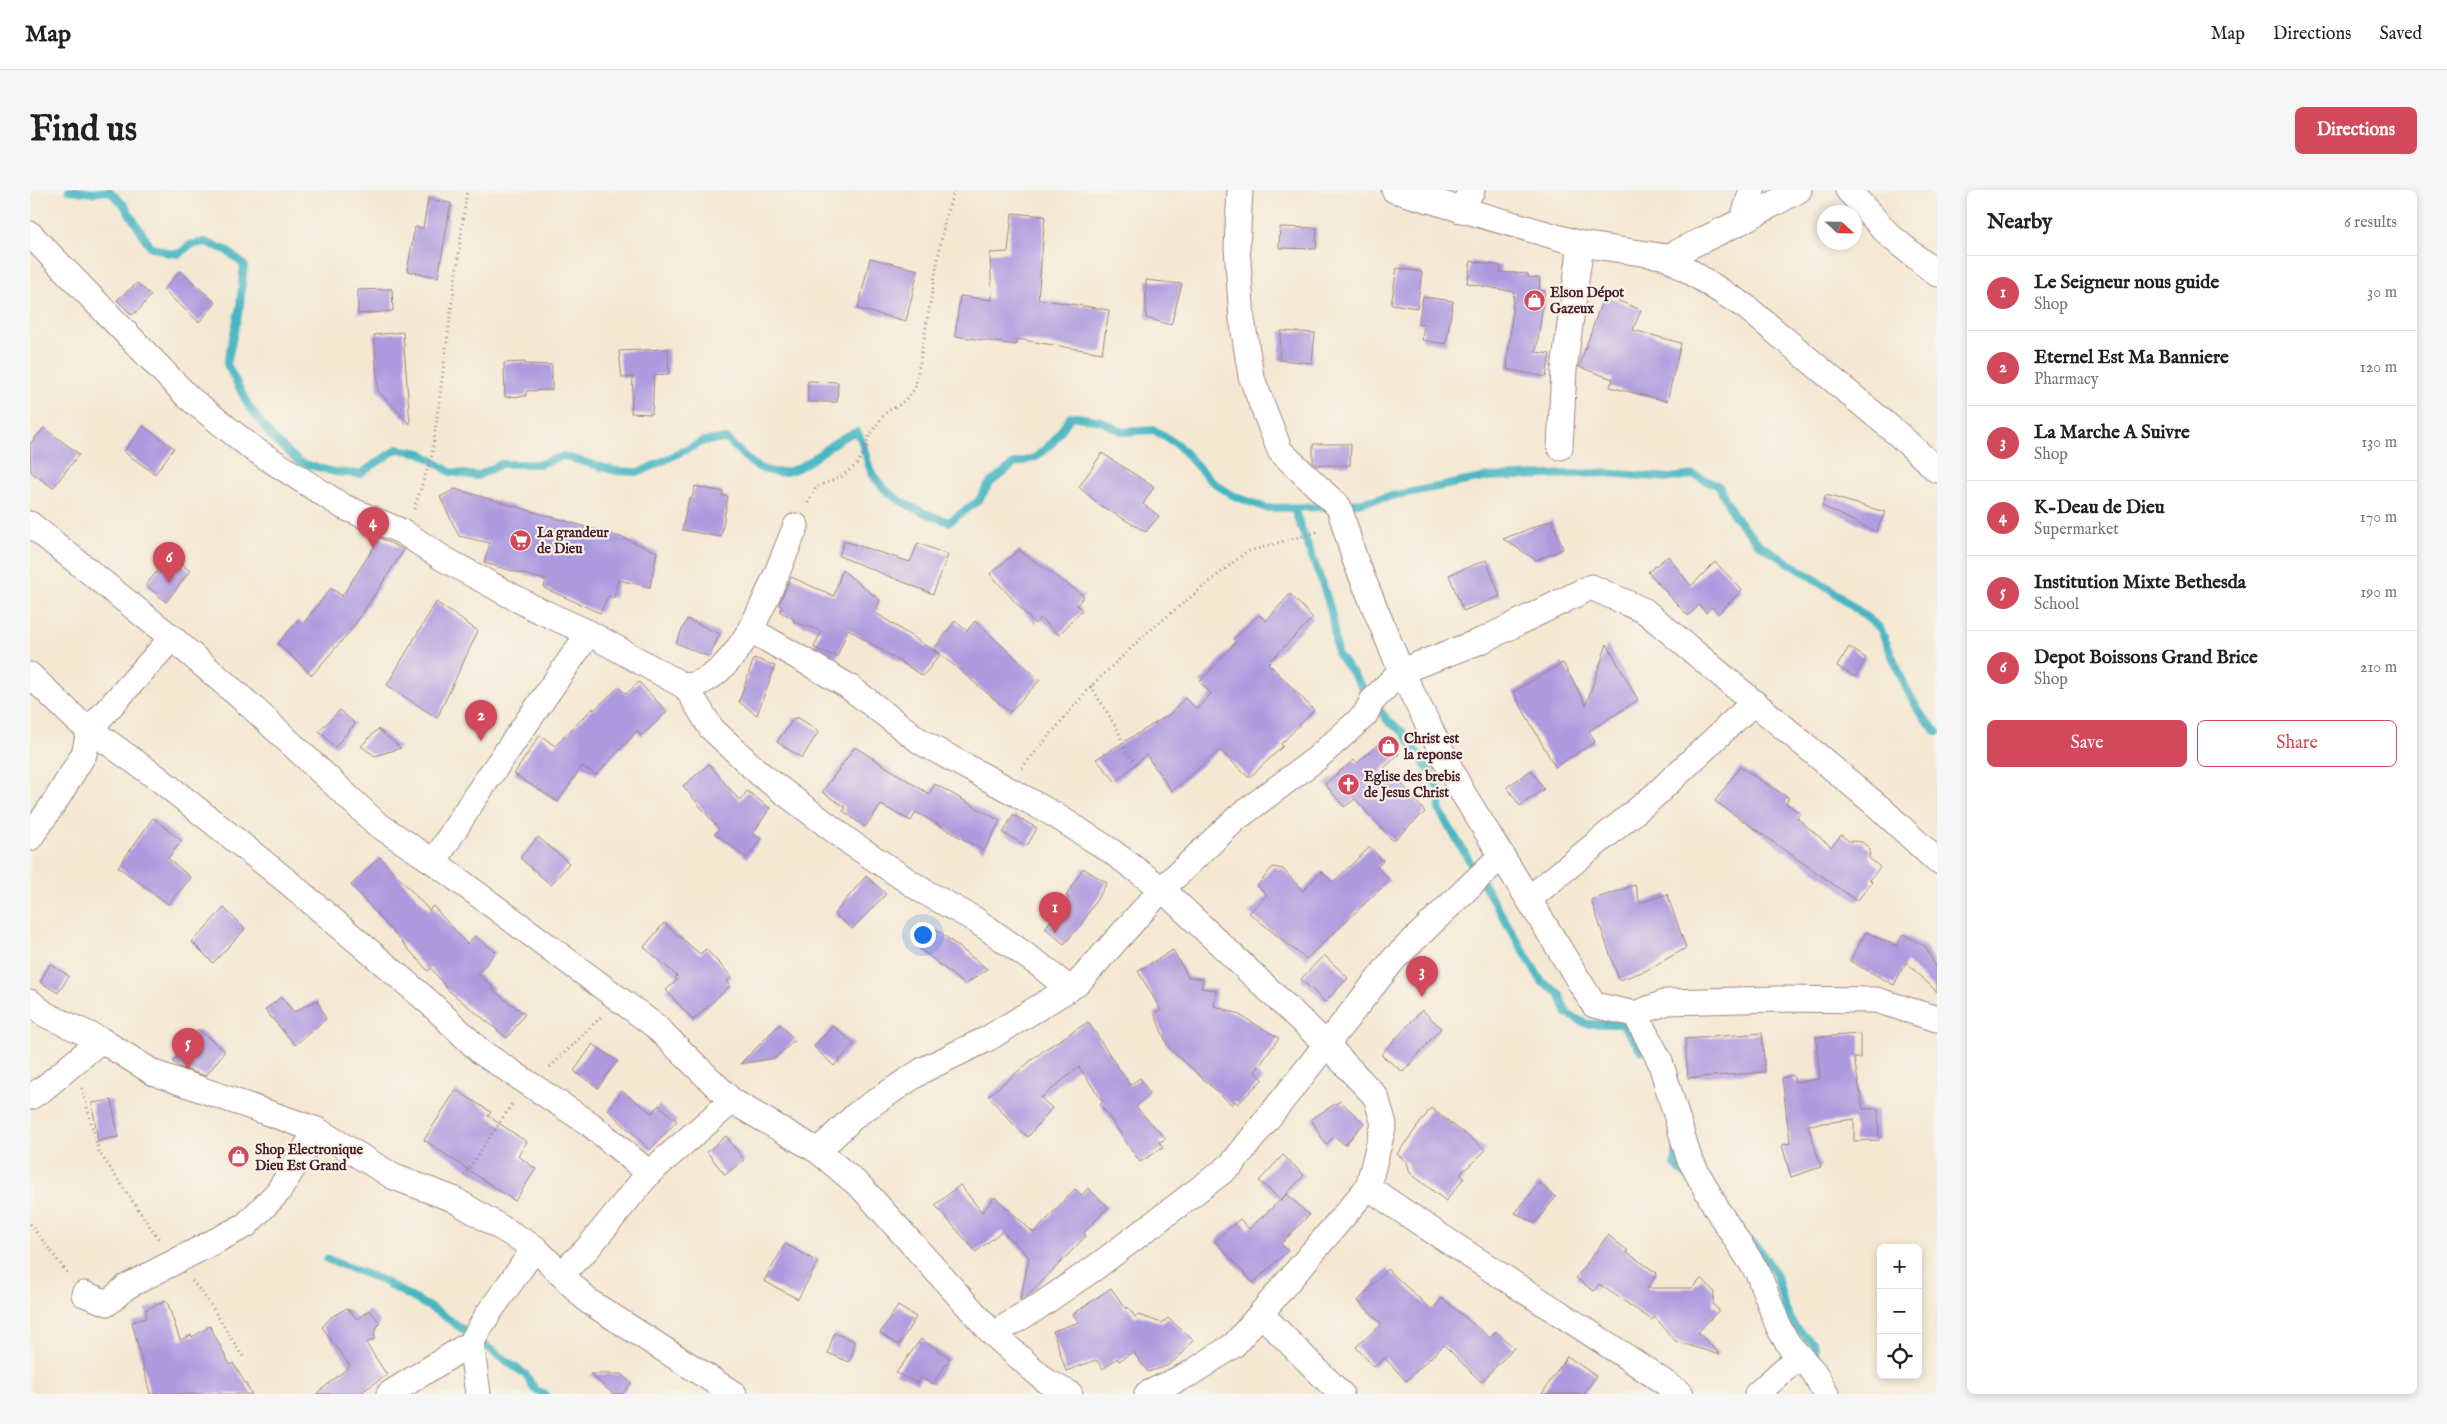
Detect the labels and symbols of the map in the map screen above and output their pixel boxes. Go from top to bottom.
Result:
north arrow [1817,205,1862,250]
place label: Elson Dépot Gazeux [1550,284,1624,318]
shop icon: Elson Dépot Gazeux [1522,288,1546,312]
pin: 4 [357,507,389,548]
place label: La grandeur de Dieu [537,524,609,558]
supermarket icon: La grandeur de Dieu [509,528,533,552]
pin: 6 [153,542,185,583]
pin: 2 [465,700,497,741]
place label: Christ est la reponse [1403,730,1463,764]
shop icon: Christ est la reponse [1376,734,1400,758]
place label: Eglise des brebis de Jesus Christ [1364,768,1460,802]
church icon: Eglise des brebis de Jesus Christ [1336,772,1360,796]
pin: 1 [1039,892,1071,933]
your location [910,922,936,948]
pin: 3 [1406,956,1438,997]
pin: 5 [172,1028,204,1069]
place label: Shop Electronique Dieu Est Grand [255,1141,363,1175]
shop icon: Shop Electronique Dieu Est Grand [227,1145,251,1169]

